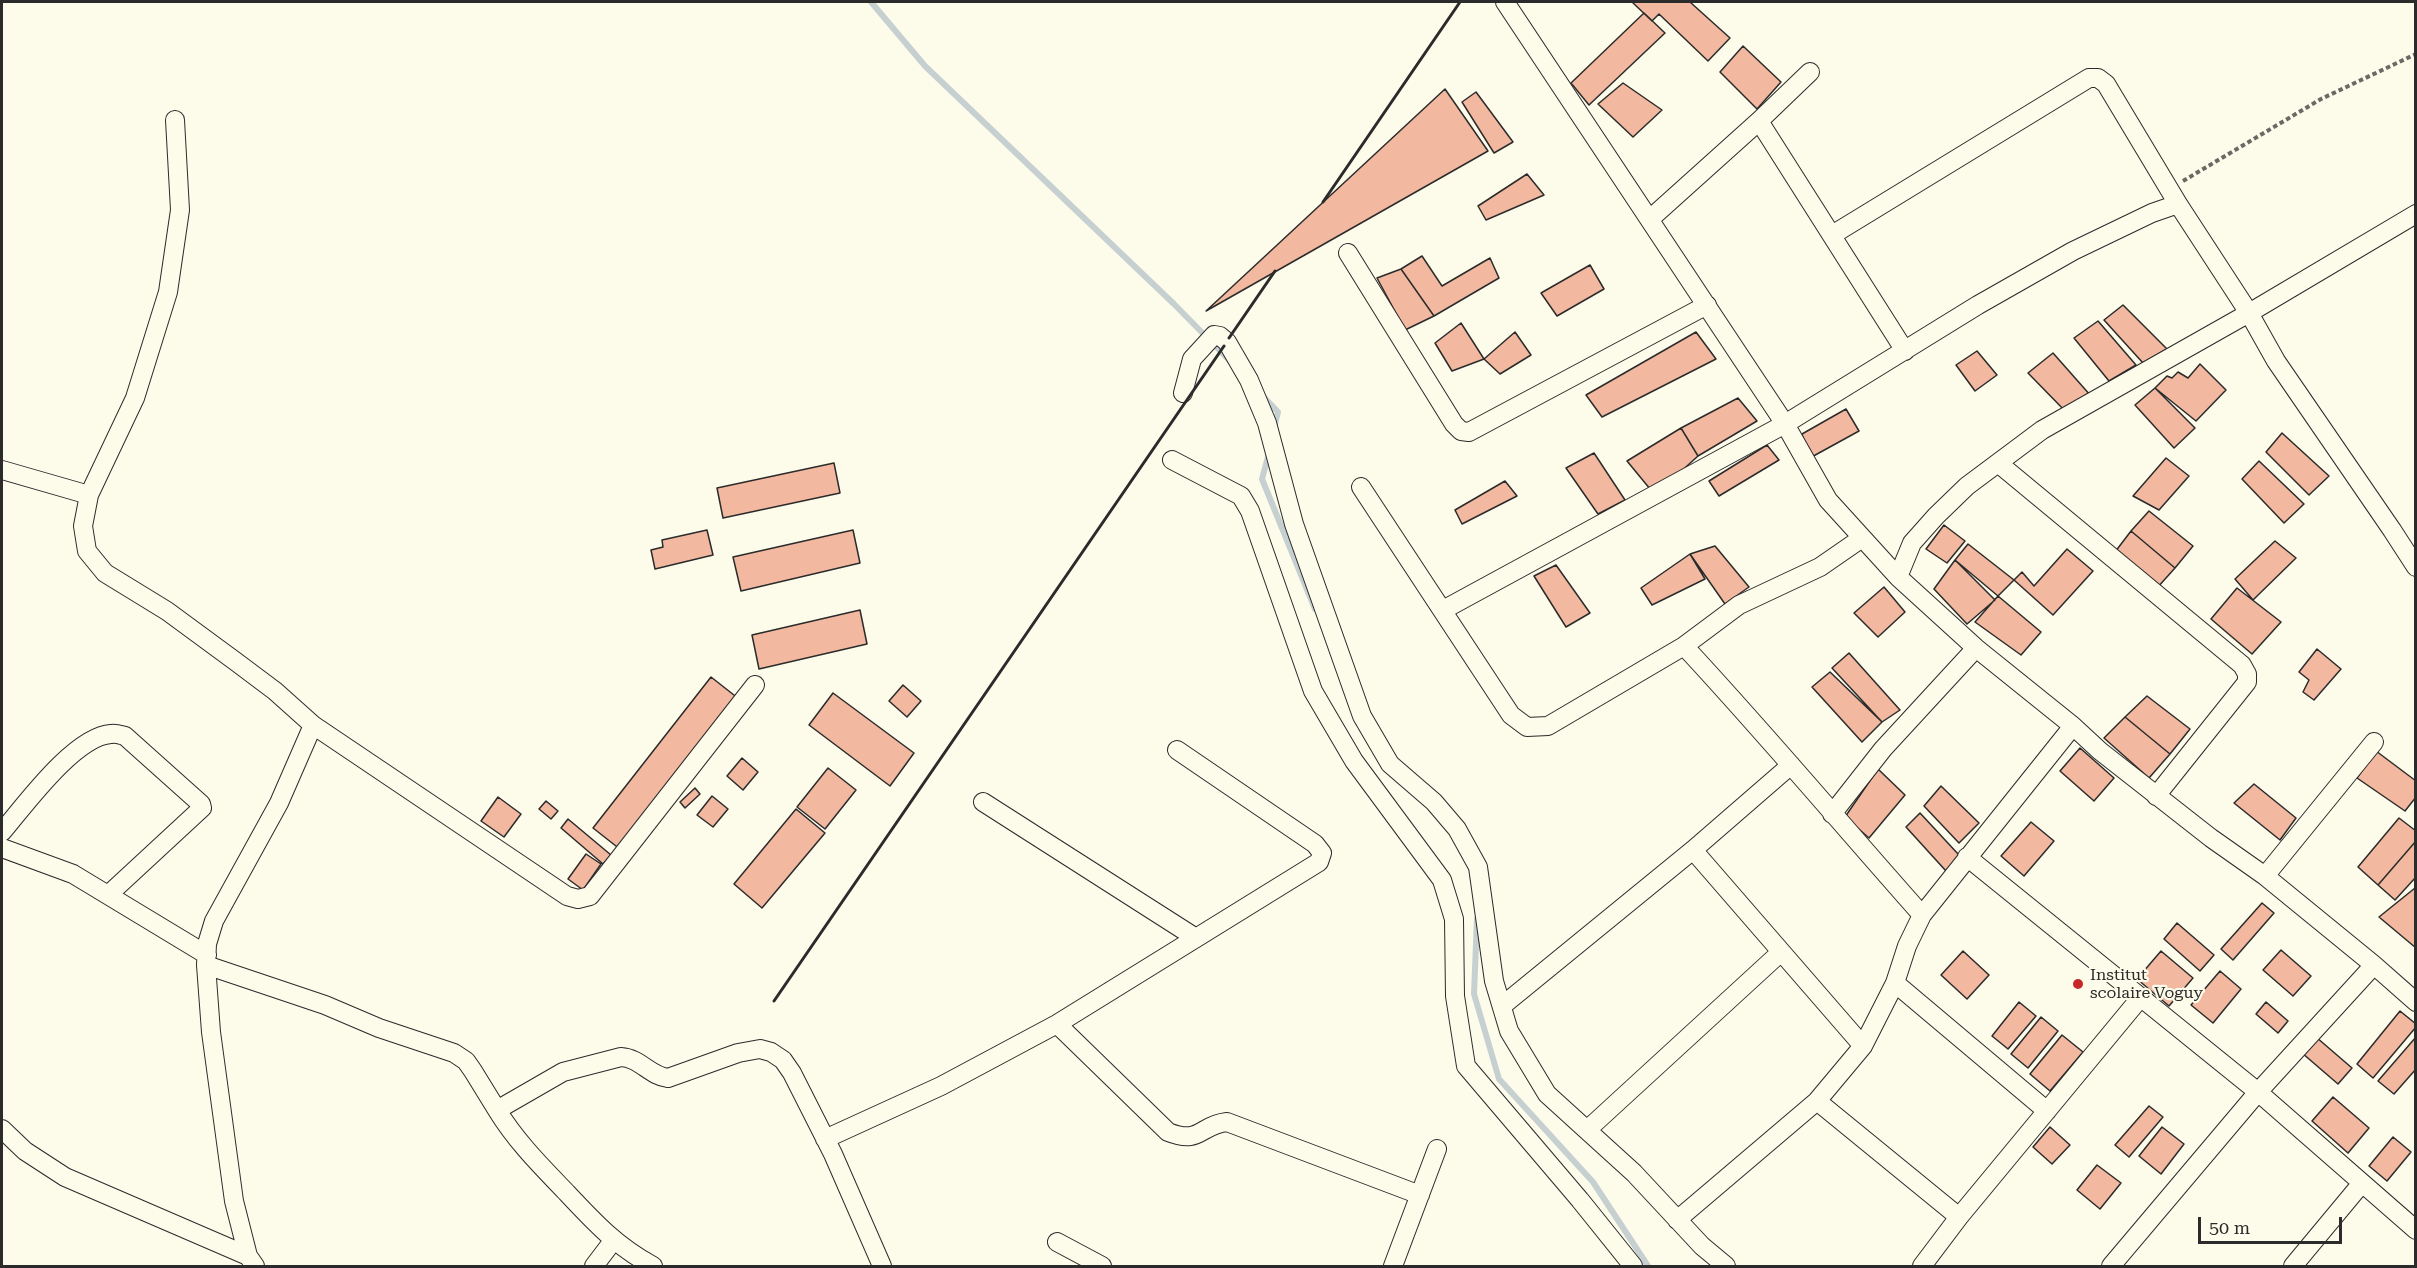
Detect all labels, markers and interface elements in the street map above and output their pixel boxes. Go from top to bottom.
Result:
place label: Institut scolaire Voguy [2090,965,2203,1003]
marker: Institut scolaire Voguy [2071,977,2085,991]
scale bar [2201,1205,2345,1243]
text: 50 m [2209,1217,2250,1238]

